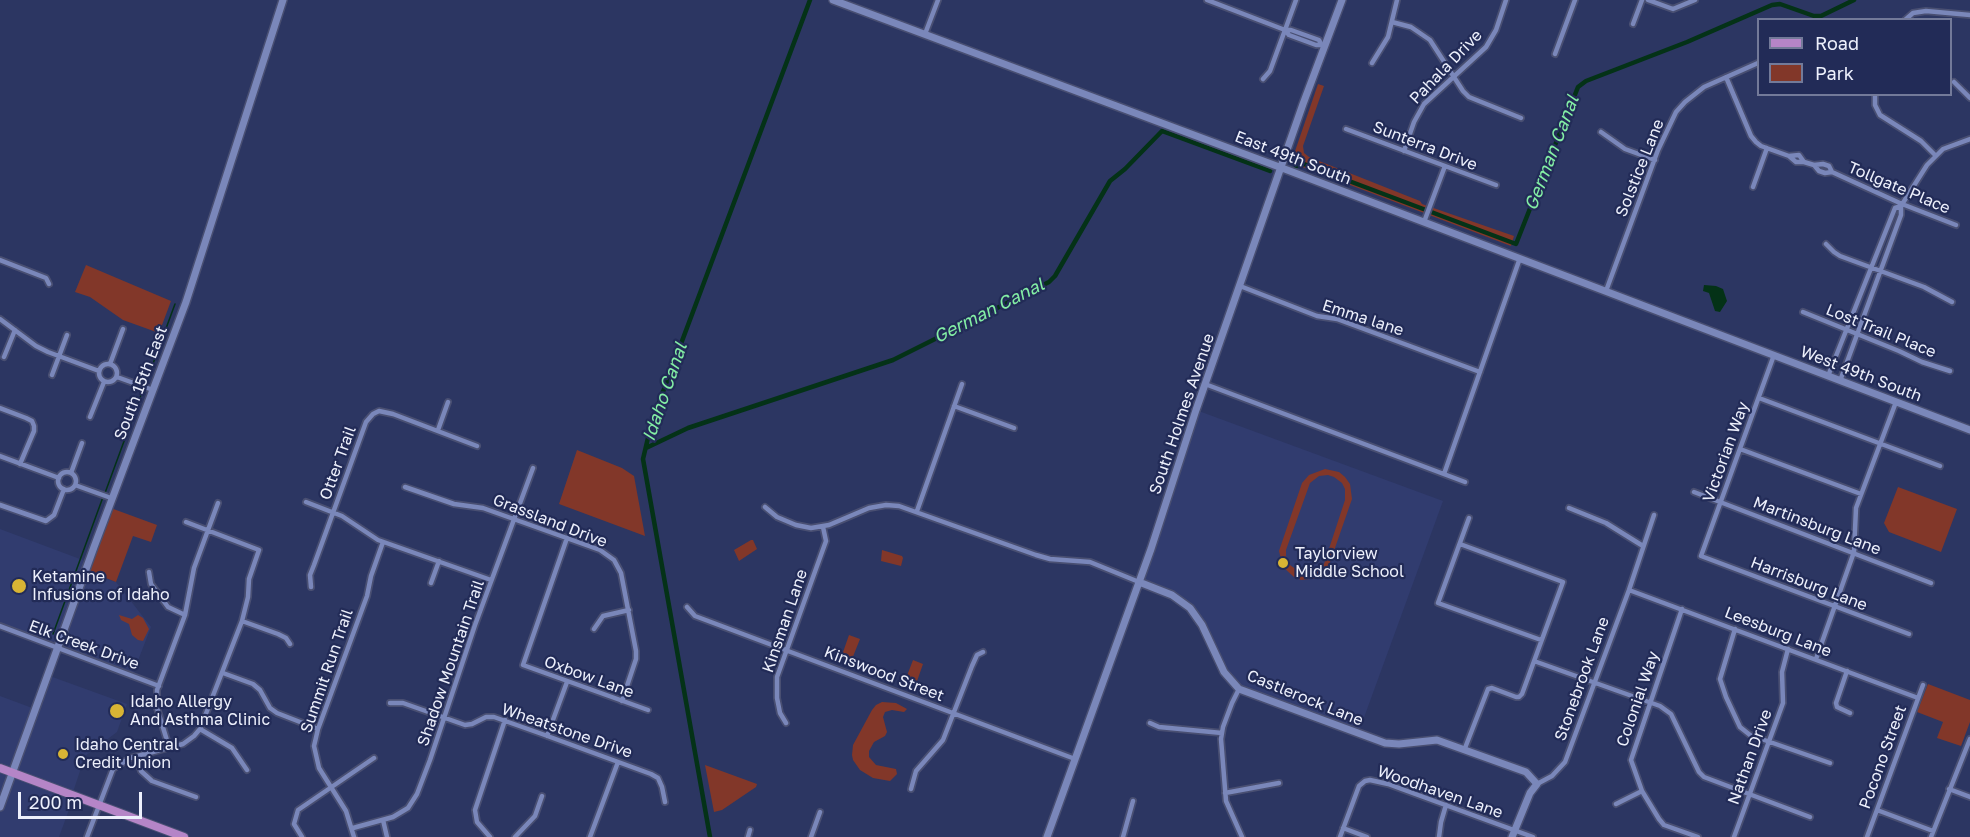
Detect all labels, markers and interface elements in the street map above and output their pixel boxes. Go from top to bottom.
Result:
legend [1757,18,1952,96]
street label: Pahala Drive [1406,26,1486,108]
text: Road [1815,32,1859,54]
text: Park [1815,62,1854,84]
water label: German Canal [1520,93,1584,213]
street label: Solstice Lane [1612,116,1668,220]
street label: Sunterra Drive [1370,117,1480,175]
street label: East 49th South [1232,127,1354,189]
street label: Tollgate Place [1845,158,1953,218]
water label: German Canal [930,274,1048,348]
street label: Emma lane [1320,296,1406,340]
street label: Lost Trail Place [1823,300,1939,362]
street label: South 15th East [110,323,172,443]
street label: South Holmes Avenue [1145,331,1219,497]
water label: Idaho Canal [638,340,692,444]
street label: West 49th South [1798,342,1924,406]
street label: Victorian Way [1699,399,1753,505]
street label: Otter Trail [316,424,360,502]
street label: Grassland Drive [490,490,610,552]
street label: Martinsburg Lane [1750,493,1884,559]
place label: Taylorview Middle School [1295,544,1404,582]
street label: Harrisburg Lane [1748,553,1870,615]
marker: Taylorview Middle School [1276,556,1290,570]
place label: Ketamine Infusions of Idaho [32,567,170,605]
street label: Kinsman Lane [758,567,812,675]
marker: Ketamine Infusions of Idaho [10,577,28,595]
street label: Shadow Mountain Trail [413,577,489,749]
street label: Leesburg Lane [1722,603,1834,661]
street label: Summit Run Trail [297,606,357,736]
street label: Stonebrook Lane [1551,614,1613,744]
street label: Elk Creek Drive [26,616,142,674]
street label: Kinswood Street [821,642,947,706]
street label: Colonial Way [1613,649,1663,749]
street label: Oxbow Lane [541,652,637,702]
street label: Castlerock Lane [1244,666,1366,730]
place label: Idaho Allergy And Asthma Clinic [130,692,270,730]
street label: Wheatstone Drive [499,700,635,762]
marker: Idaho Allergy And Asthma Clinic [108,702,126,720]
street label: Pocono Street [1855,702,1911,812]
street label: Nathan Drive [1724,707,1776,807]
place label: Idaho Central Credit Union [75,735,179,773]
marker: Idaho Central Credit Union [56,747,70,761]
street label: Woodhaven Lane [1375,762,1505,822]
scale bar [21,780,146,818]
text: 200 m [29,791,82,813]

